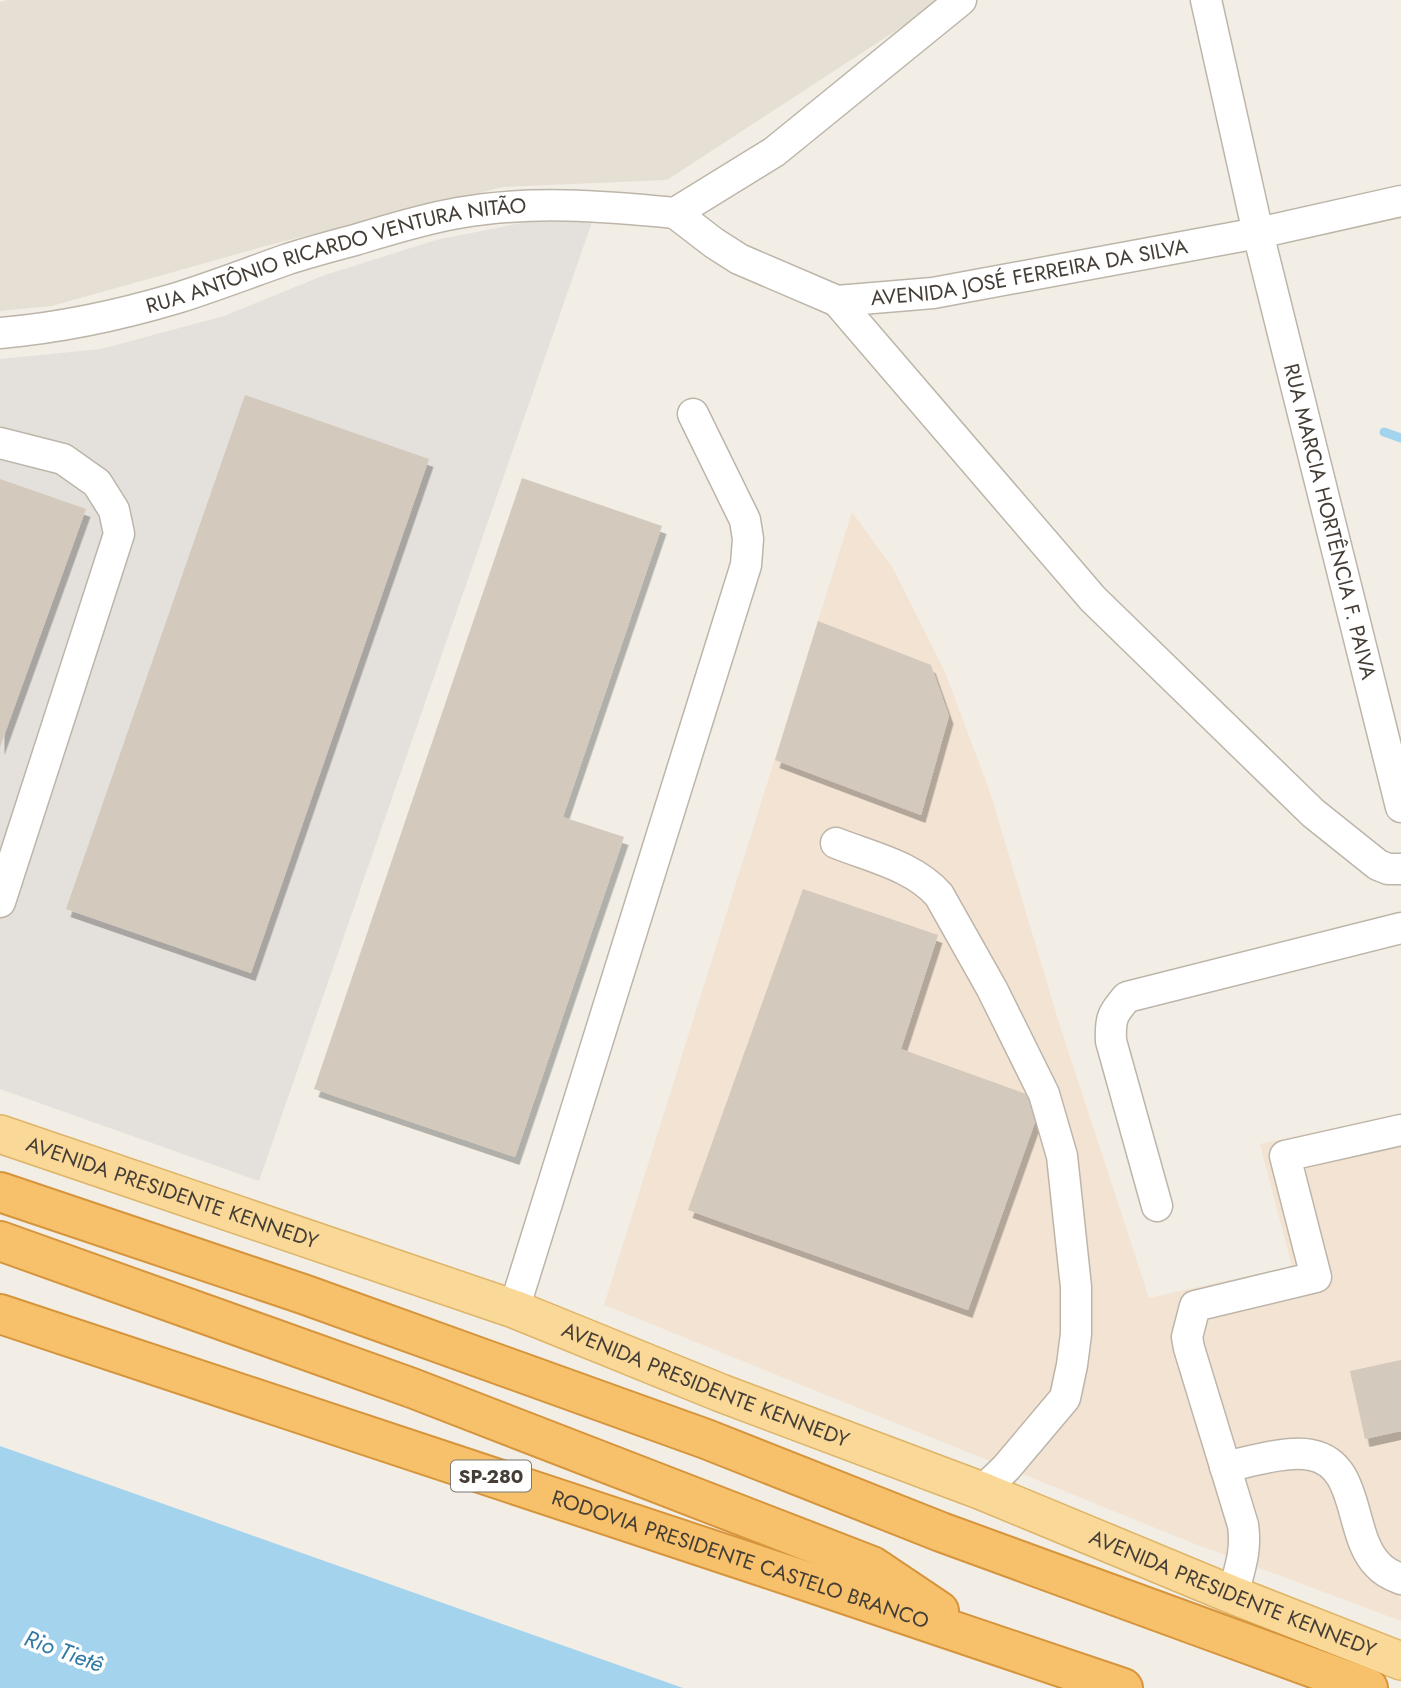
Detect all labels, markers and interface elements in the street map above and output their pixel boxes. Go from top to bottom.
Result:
street label: RUA ANTÔNIO RICARDO VENTURA NITÃO [142,191,527,321]
street label: AVENIDA JOSÉ FERREIRA DA SILVA [869,231,1190,313]
street label: RUA MARCIA HORTÊNCIA F. PAIVA [1276,360,1384,683]
street label: AVENIDA PRESIDENTE KENNEDY [22,1129,323,1256]
street label: AVENIDA PRESIDENTE KENNEDY [557,1315,854,1455]
road number: SP-280 [451,1460,531,1492]
street label: RODOVIA PRESIDENTE CASTELO BRANCO [548,1483,933,1637]
street label: AVENIDA PRESIDENTE KENNEDY [1085,1522,1381,1665]
water label: Rio Tietê [20,1621,109,1681]

